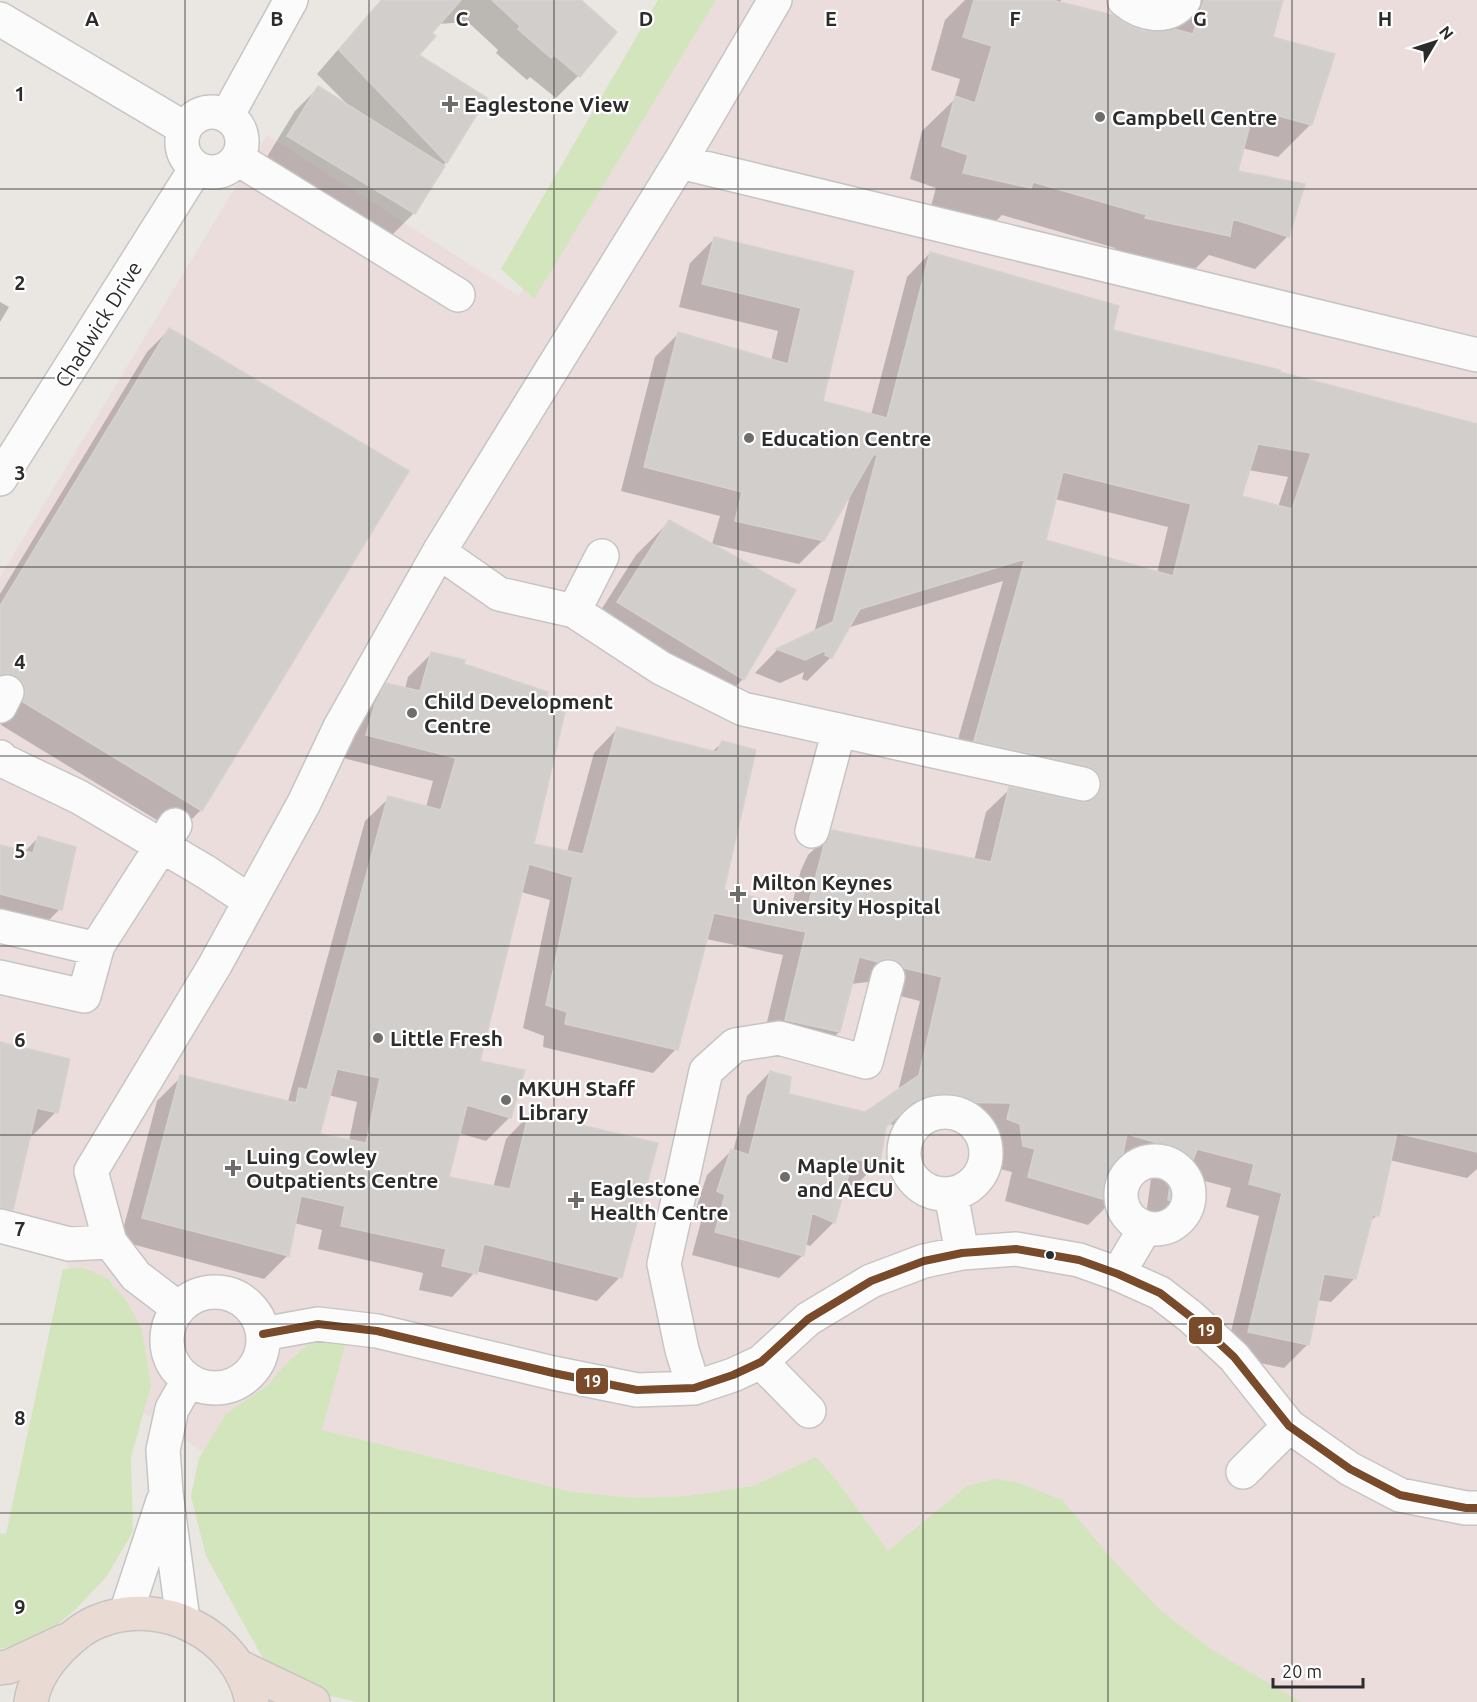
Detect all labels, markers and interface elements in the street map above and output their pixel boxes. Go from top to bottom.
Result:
text: A [85,7,99,30]
text: B [270,7,284,30]
text: C [456,7,469,30]
text: D [639,7,653,30]
text: E [825,7,837,30]
text: F [1009,7,1021,30]
text: G [1193,7,1207,30]
text: H [1378,7,1392,30]
north arrow [1405,12,1465,72]
text: N [1436,22,1457,43]
text: 1 [14,82,26,105]
place label: Eaglestone View [464,92,629,116]
marker: Eaglestone View [441,95,459,113]
place label: Campbell Centre [1112,105,1277,129]
marker: Campbell Centre [1093,110,1107,124]
street label: Chadwick Drive [50,257,146,391]
text: 2 [14,271,26,294]
place label: Education Centre [761,426,931,450]
marker: Education Centre [742,431,756,445]
text: 3 [14,461,26,484]
text: 4 [14,650,26,673]
place label: Child Development Centre [424,689,613,737]
marker: Child Development Centre [405,706,419,720]
text: 5 [14,839,26,862]
place label: Milton Keynes University Hospital [752,870,940,918]
marker: Milton Keynes University Hospital [729,885,747,903]
place label: Little Fresh [390,1026,503,1050]
text: 6 [14,1028,26,1051]
marker: Little Fresh [371,1031,385,1045]
place label: MKUH Staff Library [518,1076,636,1124]
marker: MKUH Staff Library [499,1093,513,1107]
place label: Luing Cowley Outpatients Centre [246,1144,438,1192]
place label: Maple Unit and AECU [797,1153,905,1201]
marker: Luing Cowley Outpatients Centre [224,1159,242,1177]
marker: Maple Unit and AECU [778,1170,792,1184]
place label: Eaglestone Health Centre [590,1176,729,1224]
marker: Eaglestone Health Centre [567,1191,585,1209]
text: 7 [14,1217,26,1240]
unlabelled marker [1044,1249,1056,1261]
line badge: 19 [1188,1316,1223,1345]
text: 19 [1197,1321,1215,1339]
line badge: 19 [575,1367,609,1395]
text: 19 [583,1372,601,1390]
text: 8 [14,1406,26,1429]
text: 9 [14,1595,26,1618]
scale bar [1273,1651,1363,1689]
text: 20 m [1282,1661,1322,1681]

